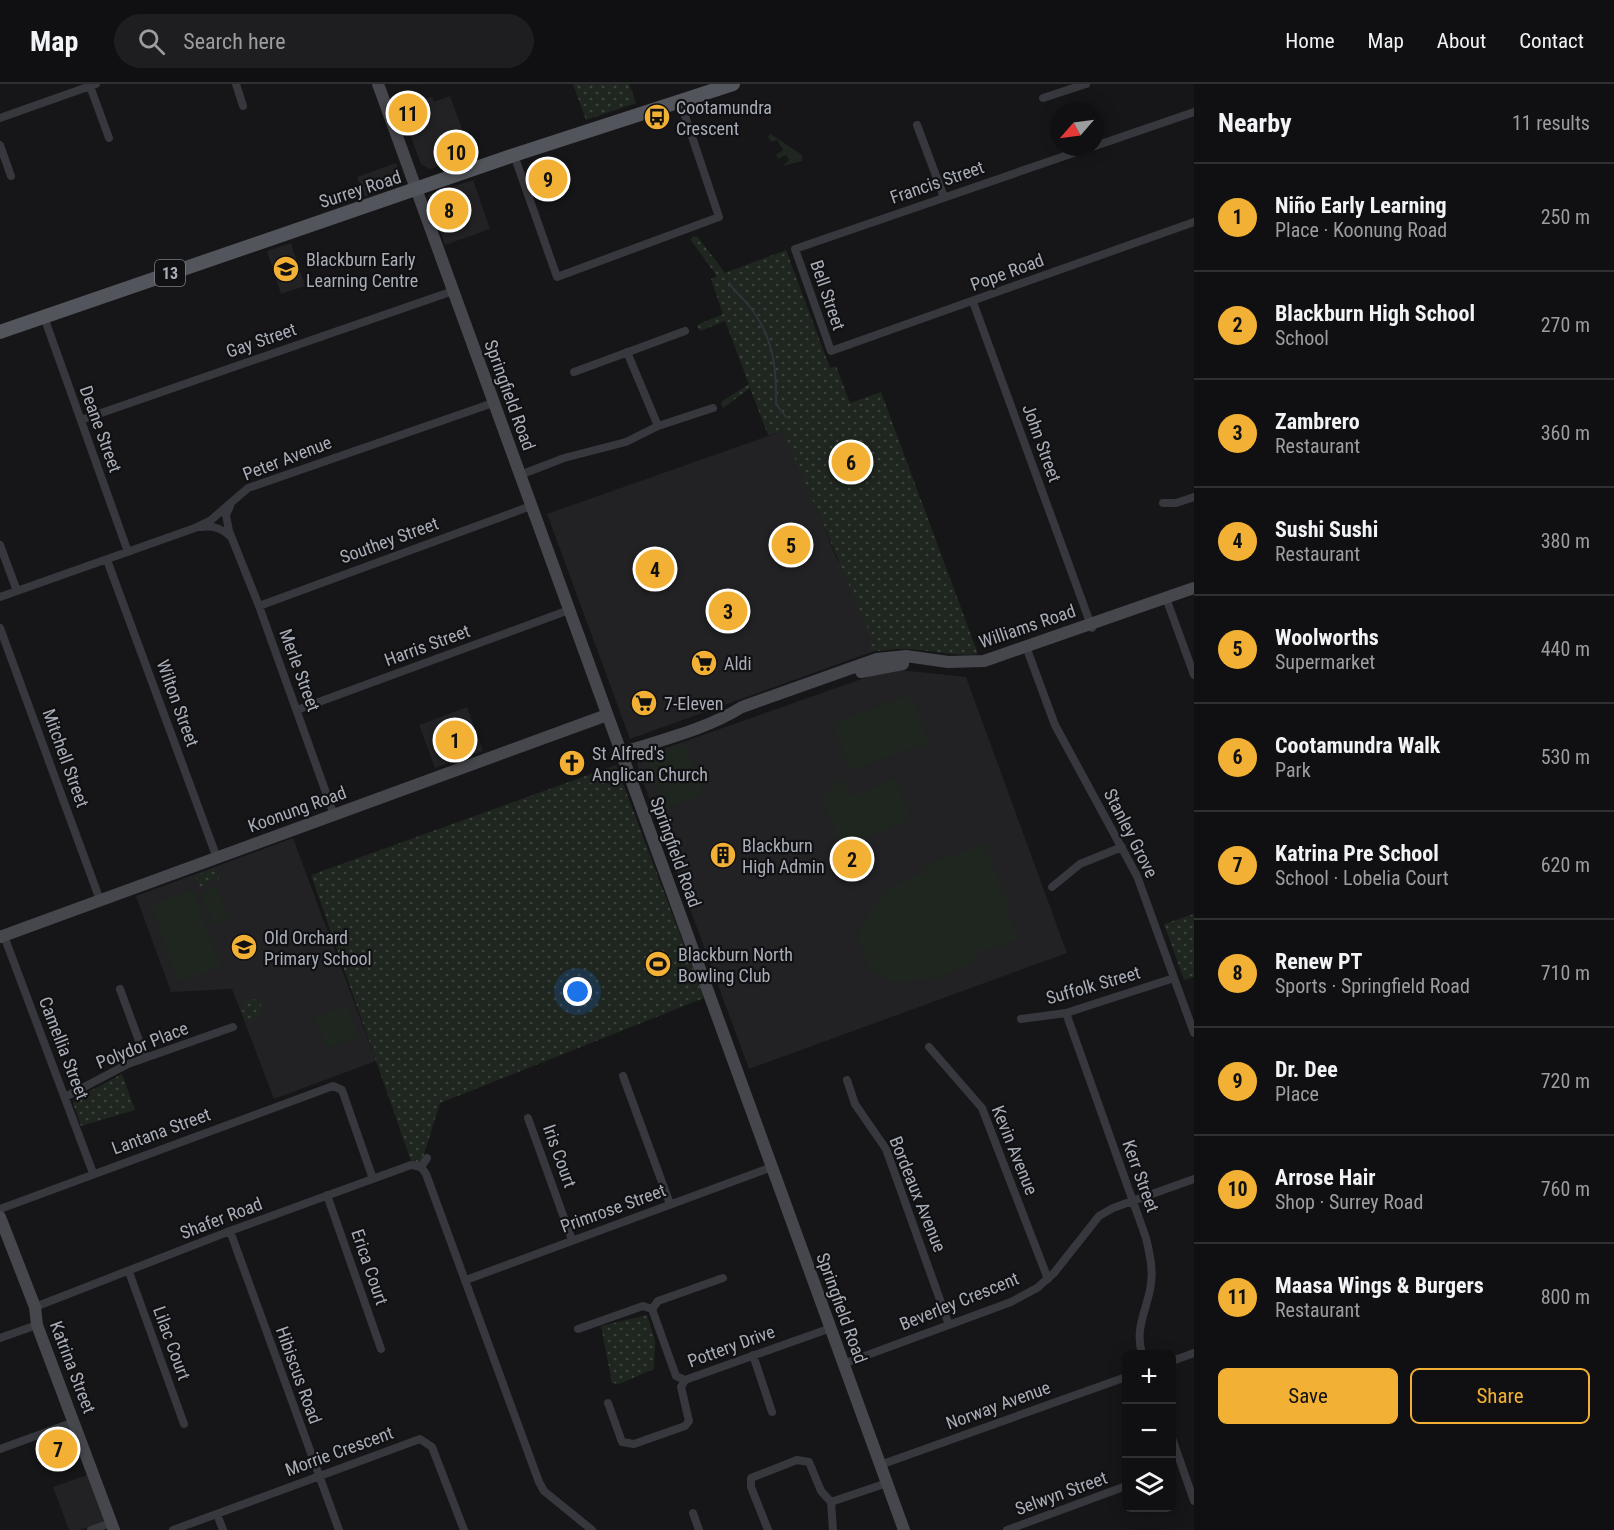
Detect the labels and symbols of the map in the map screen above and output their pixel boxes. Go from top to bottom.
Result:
pin: 11 [388,90,428,135]
place label: Cootamundra Crescent [676,97,772,139]
bus stop icon: Cootamundra Crescent [642,102,672,132]
north arrow [1050,102,1104,156]
pin: 10 [436,130,476,174]
pin: 9 [528,156,568,202]
street label: Francis Street [887,156,987,208]
street label: Surrey Road [316,166,404,212]
pin: 8 [430,188,468,232]
place label: Blackburn Early Learning Centre [306,249,418,291]
street label: Pope Road [967,249,1047,295]
school or university icon: Blackburn Early Learning Centre [271,254,301,284]
street label: Bell Street [806,257,850,333]
road number: 13 [155,260,185,286]
street label: Gay Street [223,318,299,362]
street label: Springfield Road [480,337,540,453]
street label: Deane Street [76,383,126,475]
street label: John Street [1018,401,1066,485]
street label: Peter Avenue [240,431,334,485]
pin: 6 [832,440,870,484]
street label: Southey Street [337,512,441,568]
pin: 5 [772,522,810,568]
pin: 4 [636,546,674,592]
pin: 3 [708,588,748,634]
street label: Williams Road [976,600,1078,652]
street label: Harris Street [381,620,473,670]
street label: Merle Street [275,626,325,714]
supermarket icon: Aldi [689,648,719,678]
place label: Aldi [724,653,752,674]
street label: Wilton Street [153,657,203,749]
supermarket icon: 7-Eleven [629,688,659,718]
place label: 7-Eleven [664,693,724,714]
street label: Mitchell Street [39,706,93,810]
pin: 1 [436,718,474,762]
place label: St Alfred's Anglican Church [592,743,708,785]
church icon: St Alfred's Anglican Church [557,748,587,778]
street label: Koonung Road [245,782,349,836]
street label: Stanley Grove [1100,785,1162,881]
street label: Springfield Road [646,794,706,910]
place label: Blackburn High Admin [742,835,825,877]
pin: 2 [832,836,872,882]
building icon: Blackburn High Admin [708,840,738,870]
place label: Old Orchard Primary School [264,927,372,969]
school or university icon: Old Orchard Primary School [229,932,259,962]
place label: Blackburn North Bowling Club [678,944,793,986]
sports icon: Blackburn North Bowling Club [643,949,673,979]
street label: Suffolk Street [1043,962,1143,1008]
your location [563,977,592,1006]
street label: Camellia Street [35,994,93,1102]
street label: Polydor Place [93,1017,191,1073]
street label: Kevin Avenue [988,1102,1042,1198]
street label: Lantana Street [109,1103,213,1159]
street label: Iris Court [539,1122,581,1190]
street label: Bordeaux Avenue [885,1133,951,1255]
street label: Kerr Street [1118,1137,1164,1215]
street label: Primrose Street [558,1179,668,1237]
street label: Shafer Road [177,1193,265,1243]
street label: Erica Court [347,1226,393,1308]
street label: Springfield Road [812,1250,872,1366]
street label: Beverley Crescent [896,1268,1022,1334]
street label: Lilac Court [149,1303,195,1383]
street label: Katrina Street [46,1318,100,1416]
street label: Pottery Drive [685,1321,777,1371]
street label: Hibiscus Road [272,1323,326,1427]
street label: Norway Avenue [943,1376,1053,1434]
street label: Morrie Crescent [282,1422,396,1480]
pin: 7 [38,1426,78,1472]
street label: Selwyn Street [1012,1467,1110,1519]

